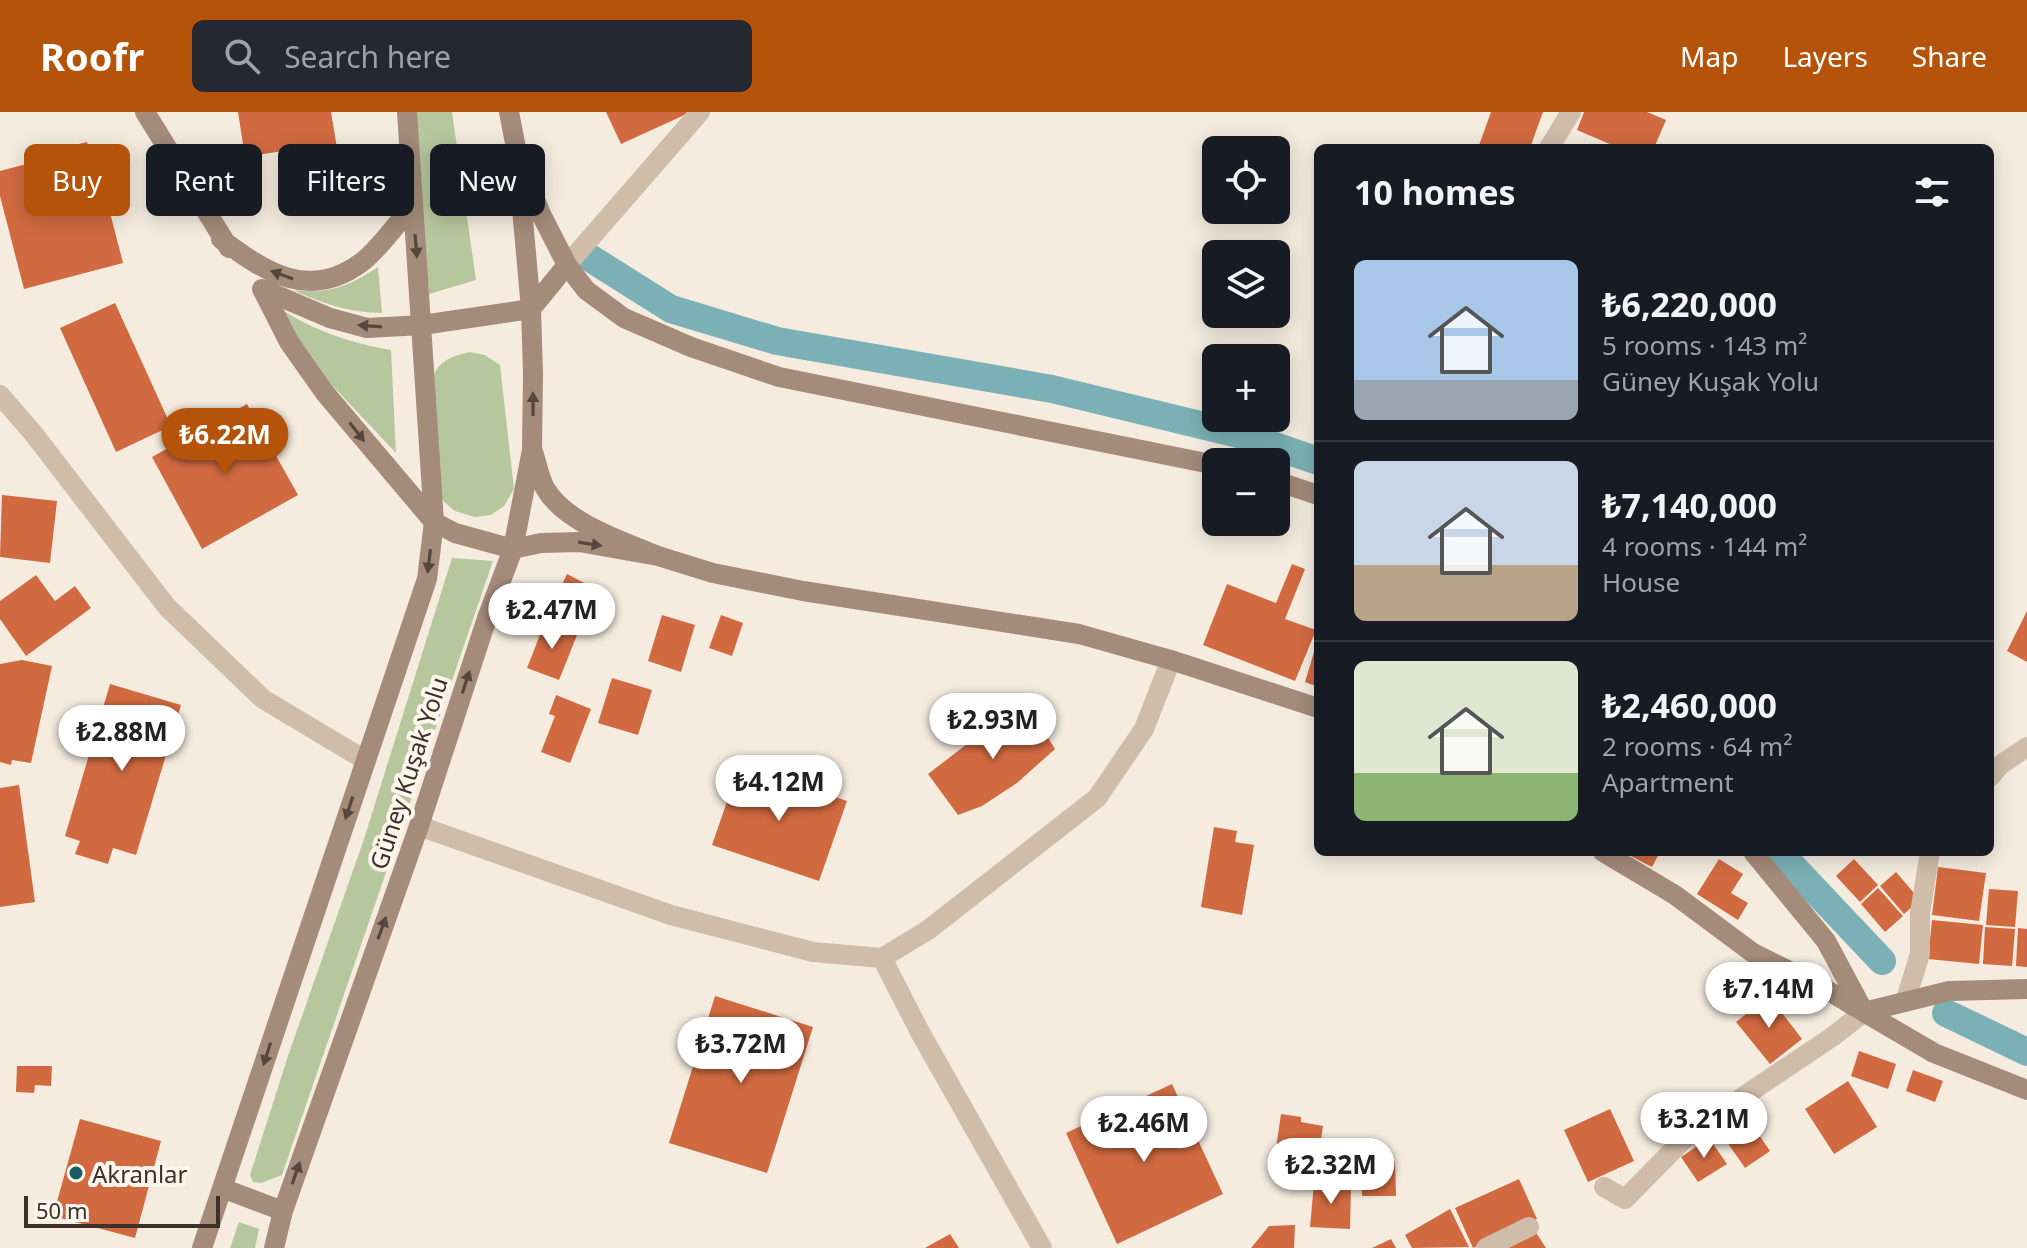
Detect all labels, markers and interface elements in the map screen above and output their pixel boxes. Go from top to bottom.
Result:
search box [192,20,752,92]
text: Roofr [40,30,144,82]
icon: search [220,34,264,78]
text: Search here [284,36,451,77]
text: Map [1680,37,1738,75]
text: Layers [1782,37,1868,75]
text: Share [1912,37,1987,75]
map controls [1202,136,1290,536]
button: locate [1202,136,1290,224]
chip: Buy [24,144,130,216]
chip: Rent [146,144,262,216]
chip: Filters [278,144,414,216]
chip: New [430,144,545,216]
text: 10 homes [1354,169,1516,215]
icon: filters [1910,170,1954,214]
one-way arrow [410,234,423,259]
button: layers [1202,240,1290,328]
one-way arrow [270,269,294,281]
text: ₺6,220,000 [1602,281,1777,327]
icon: home [1418,292,1514,388]
one-way arrow [357,319,382,332]
text: 5 rooms · 143 m² [1602,327,1807,363]
button: + [1202,344,1290,432]
text: Güney Kuşak Yolu [1602,363,1819,399]
one-way arrow [526,391,539,416]
pin: ₺6.22M [160,408,290,476]
text: ₺6.22M [179,416,271,452]
one-way arrow [349,422,365,442]
button: − [1202,448,1290,536]
text: ₺7,140,000 [1602,482,1777,528]
icon: home [1418,493,1514,589]
text: 4 rooms · 144 m² [1602,528,1807,564]
one-way arrow [578,538,603,551]
one-way arrow [423,549,436,574]
text: House [1602,564,1680,600]
pin: ₺2.47M [487,583,617,651]
text: ₺2.47M [506,591,598,627]
one-way arrow [460,670,473,694]
street label: Güney Kuşak Yolu [361,673,455,873]
text: ₺2,460,000 [1602,682,1777,728]
pin: ₺2.93M [928,693,1058,761]
icon: home [1418,693,1514,789]
text: ₺2.93M [947,701,1039,737]
pin: ₺2.88M [57,705,187,773]
text: ₺2.88M [76,713,168,749]
text: 2 rooms · 64 m² [1602,728,1792,764]
pin: ₺4.12M [714,755,844,823]
text: ₺4.12M [733,763,825,799]
text: Apartment [1602,764,1734,800]
one-way arrow [343,796,355,820]
one-way arrow [377,916,389,940]
pin: ₺7.14M [1704,962,1834,1030]
text: ₺7.14M [1723,970,1815,1006]
pin: ₺3.72M [676,1017,806,1085]
text: ₺3.72M [695,1025,787,1061]
one-way arrow [260,1043,272,1067]
pin: ₺3.21M [1639,1092,1769,1160]
pin: ₺2.46M [1079,1096,1209,1164]
text: ₺3.21M [1658,1100,1750,1136]
text: ₺2.46M [1098,1104,1190,1140]
pin: ₺2.32M [1266,1138,1396,1206]
text: ₺2.32M [1285,1146,1377,1182]
place label: Akranlar [92,1157,188,1190]
one-way arrow [291,1161,303,1185]
marker: Akranlar [67,1164,85,1182]
scale bar [24,1192,220,1228]
text: 50 m [36,1195,87,1225]

